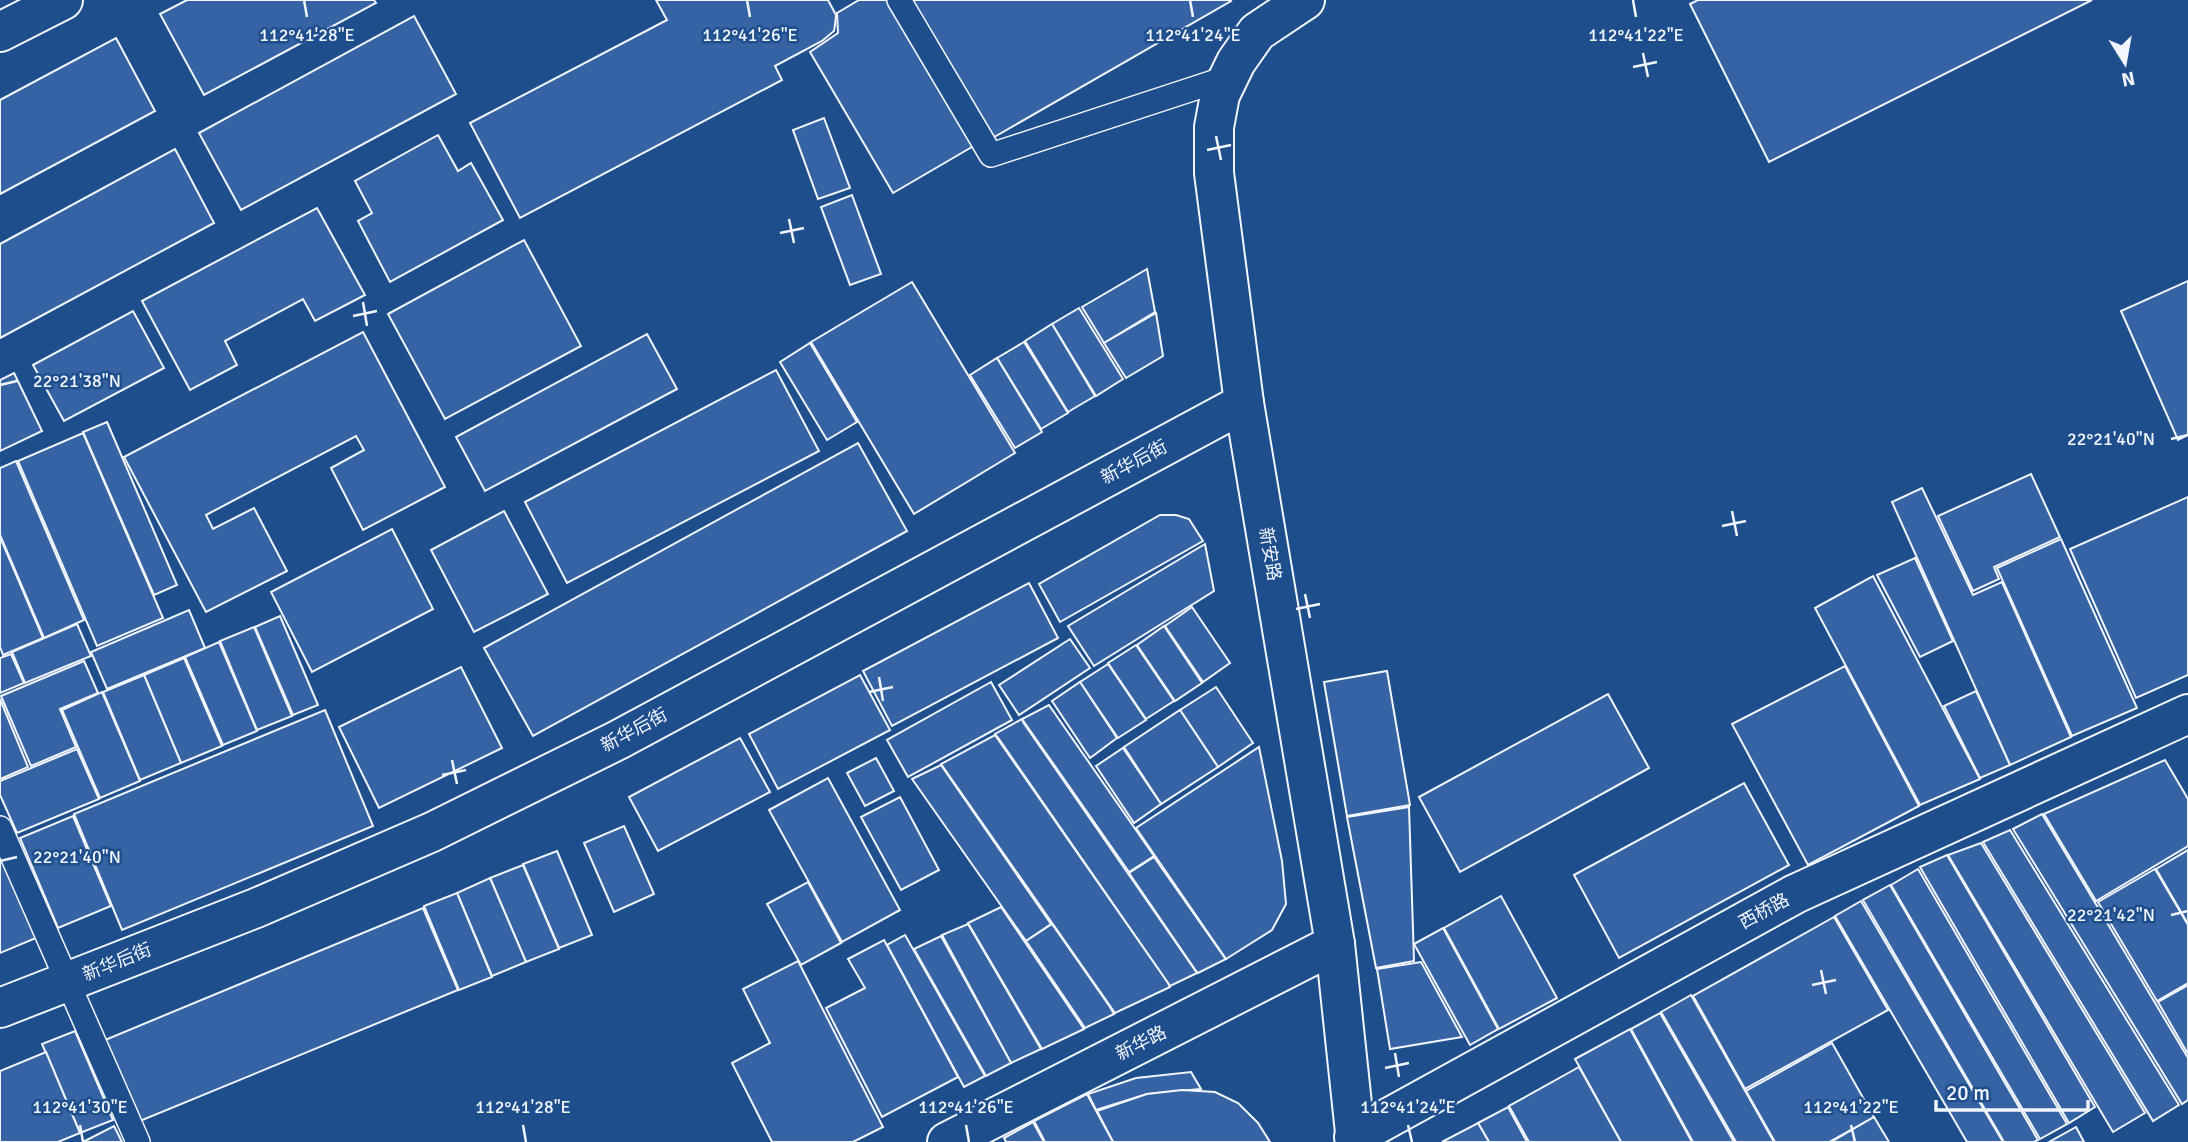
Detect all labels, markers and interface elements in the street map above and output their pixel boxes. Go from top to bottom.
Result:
text: 112°41'28"E [259,24,355,46]
text: 112°41'26"E [702,24,798,46]
text: 112°41'24"E [1145,24,1241,46]
text: 112°41'22"E [1588,24,1684,46]
north arrow [2090,28,2160,98]
text: N [2119,66,2137,92]
text: 22°21'38"N [33,370,121,392]
text: 22°21'40"N [2067,428,2155,450]
street label: 新华后街 [1097,435,1171,489]
street label: 新安路 [1254,526,1286,582]
street label: 新华后街 [597,703,671,757]
text: 22°21'40"N [33,846,121,868]
street label: 西桥路 [1735,888,1793,934]
text: 22°21'42"N [2067,904,2155,926]
street label: 新华后街 [80,938,154,986]
street label: 新华路 [1112,1021,1170,1065]
scale bar [1936,1068,2088,1112]
text: 20 m [1946,1080,1990,1106]
text: 112°41'30"E [32,1096,128,1118]
text: 112°41'28"E [475,1096,571,1118]
text: 112°41'26"E [918,1096,1014,1118]
text: 112°41'24"E [1360,1096,1456,1118]
text: 112°41'22"E [1803,1096,1899,1118]

